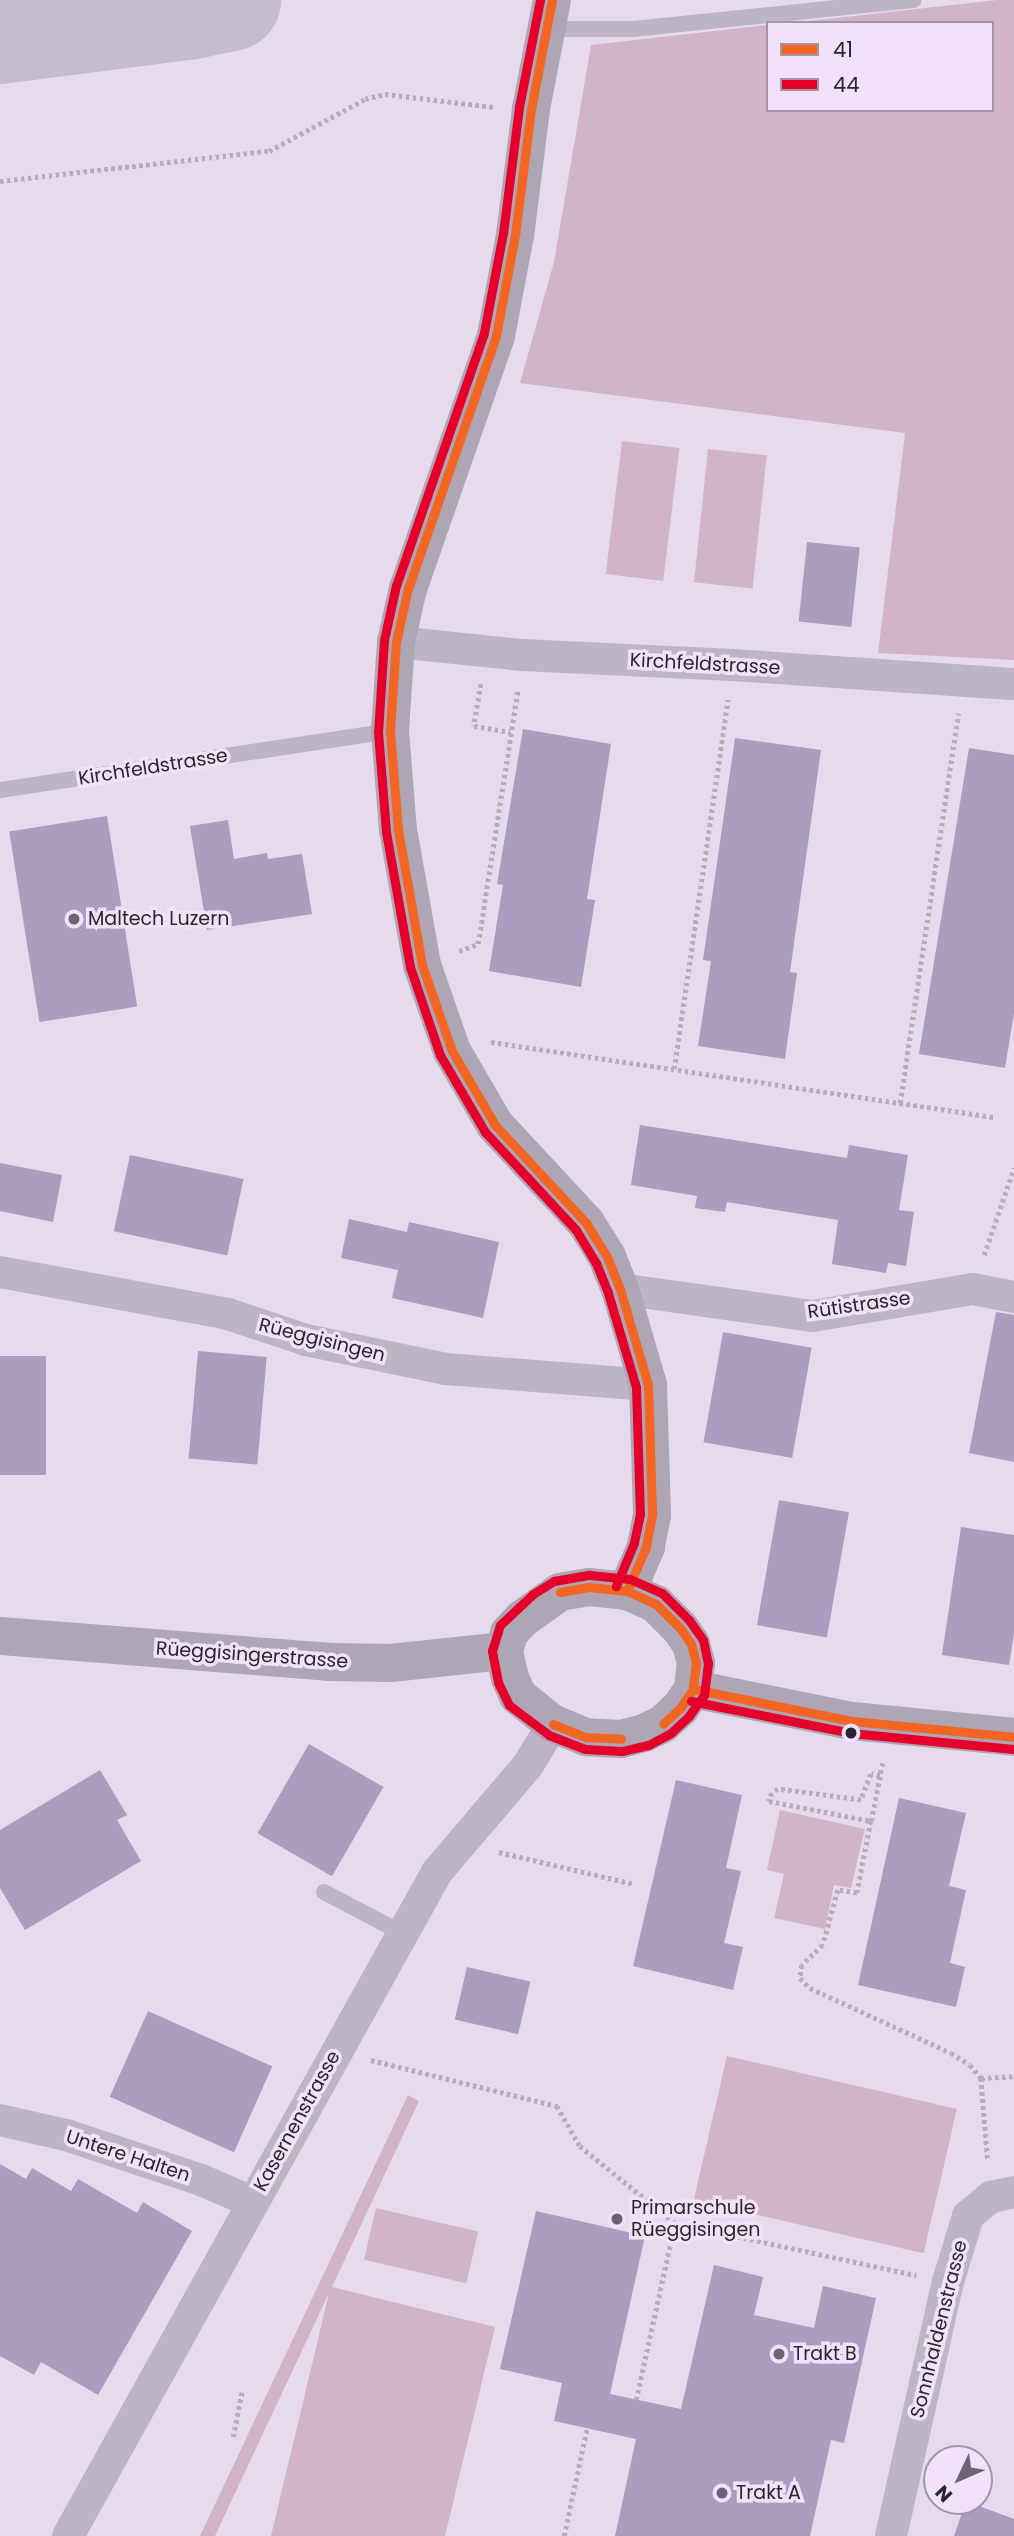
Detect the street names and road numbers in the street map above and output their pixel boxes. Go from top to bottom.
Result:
street label: Kirchfeldstrasse [629,649,781,679]
street label: Kirchfeldstrasse [77,744,229,790]
street label: Rütistrasse [806,1286,912,1324]
street label: Rüeggisingen [256,1313,388,1367]
street label: Rüeggisingerstrasse [155,1637,349,1673]
street label: Kasernenstrasse [249,2047,345,2195]
street label: Untere Halten [63,2125,193,2187]
street label: Sonnhaldenstrasse [906,2238,972,2420]

